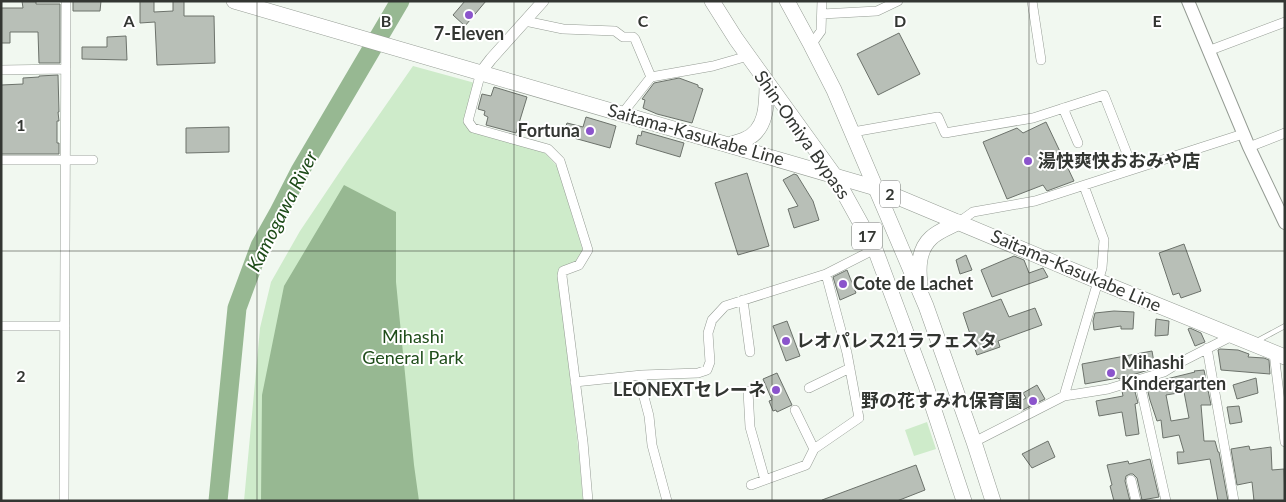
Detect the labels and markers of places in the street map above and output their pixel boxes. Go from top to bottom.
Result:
marker: 7-Eleven [463,9,475,21]
place label: 7-Eleven [434,22,504,44]
place label: Fortuna [517,119,580,141]
marker: Fortuna [584,125,596,137]
place label: 湯快爽快おおみや店 [1038,149,1200,171]
marker: 湯快爽快おおみや店 [1022,155,1034,167]
place label: Cote de Lachet [853,272,974,294]
marker: Cote de Lachet [837,278,849,290]
place label: レオパレス21ラフェスタ [796,329,997,351]
marker: レオパレス21ラフェスタ [780,335,792,347]
place label: Mihashi Kindergarten [1121,351,1226,394]
marker: Mihashi Kindergarten [1105,367,1117,379]
place label: LEONEXTセレーネ [613,378,766,400]
marker: LEONEXTセレーネ [770,384,782,396]
place label: 野の花すみれ保育園 [861,389,1023,411]
marker: 野の花すみれ保育園 [1027,395,1039,407]

